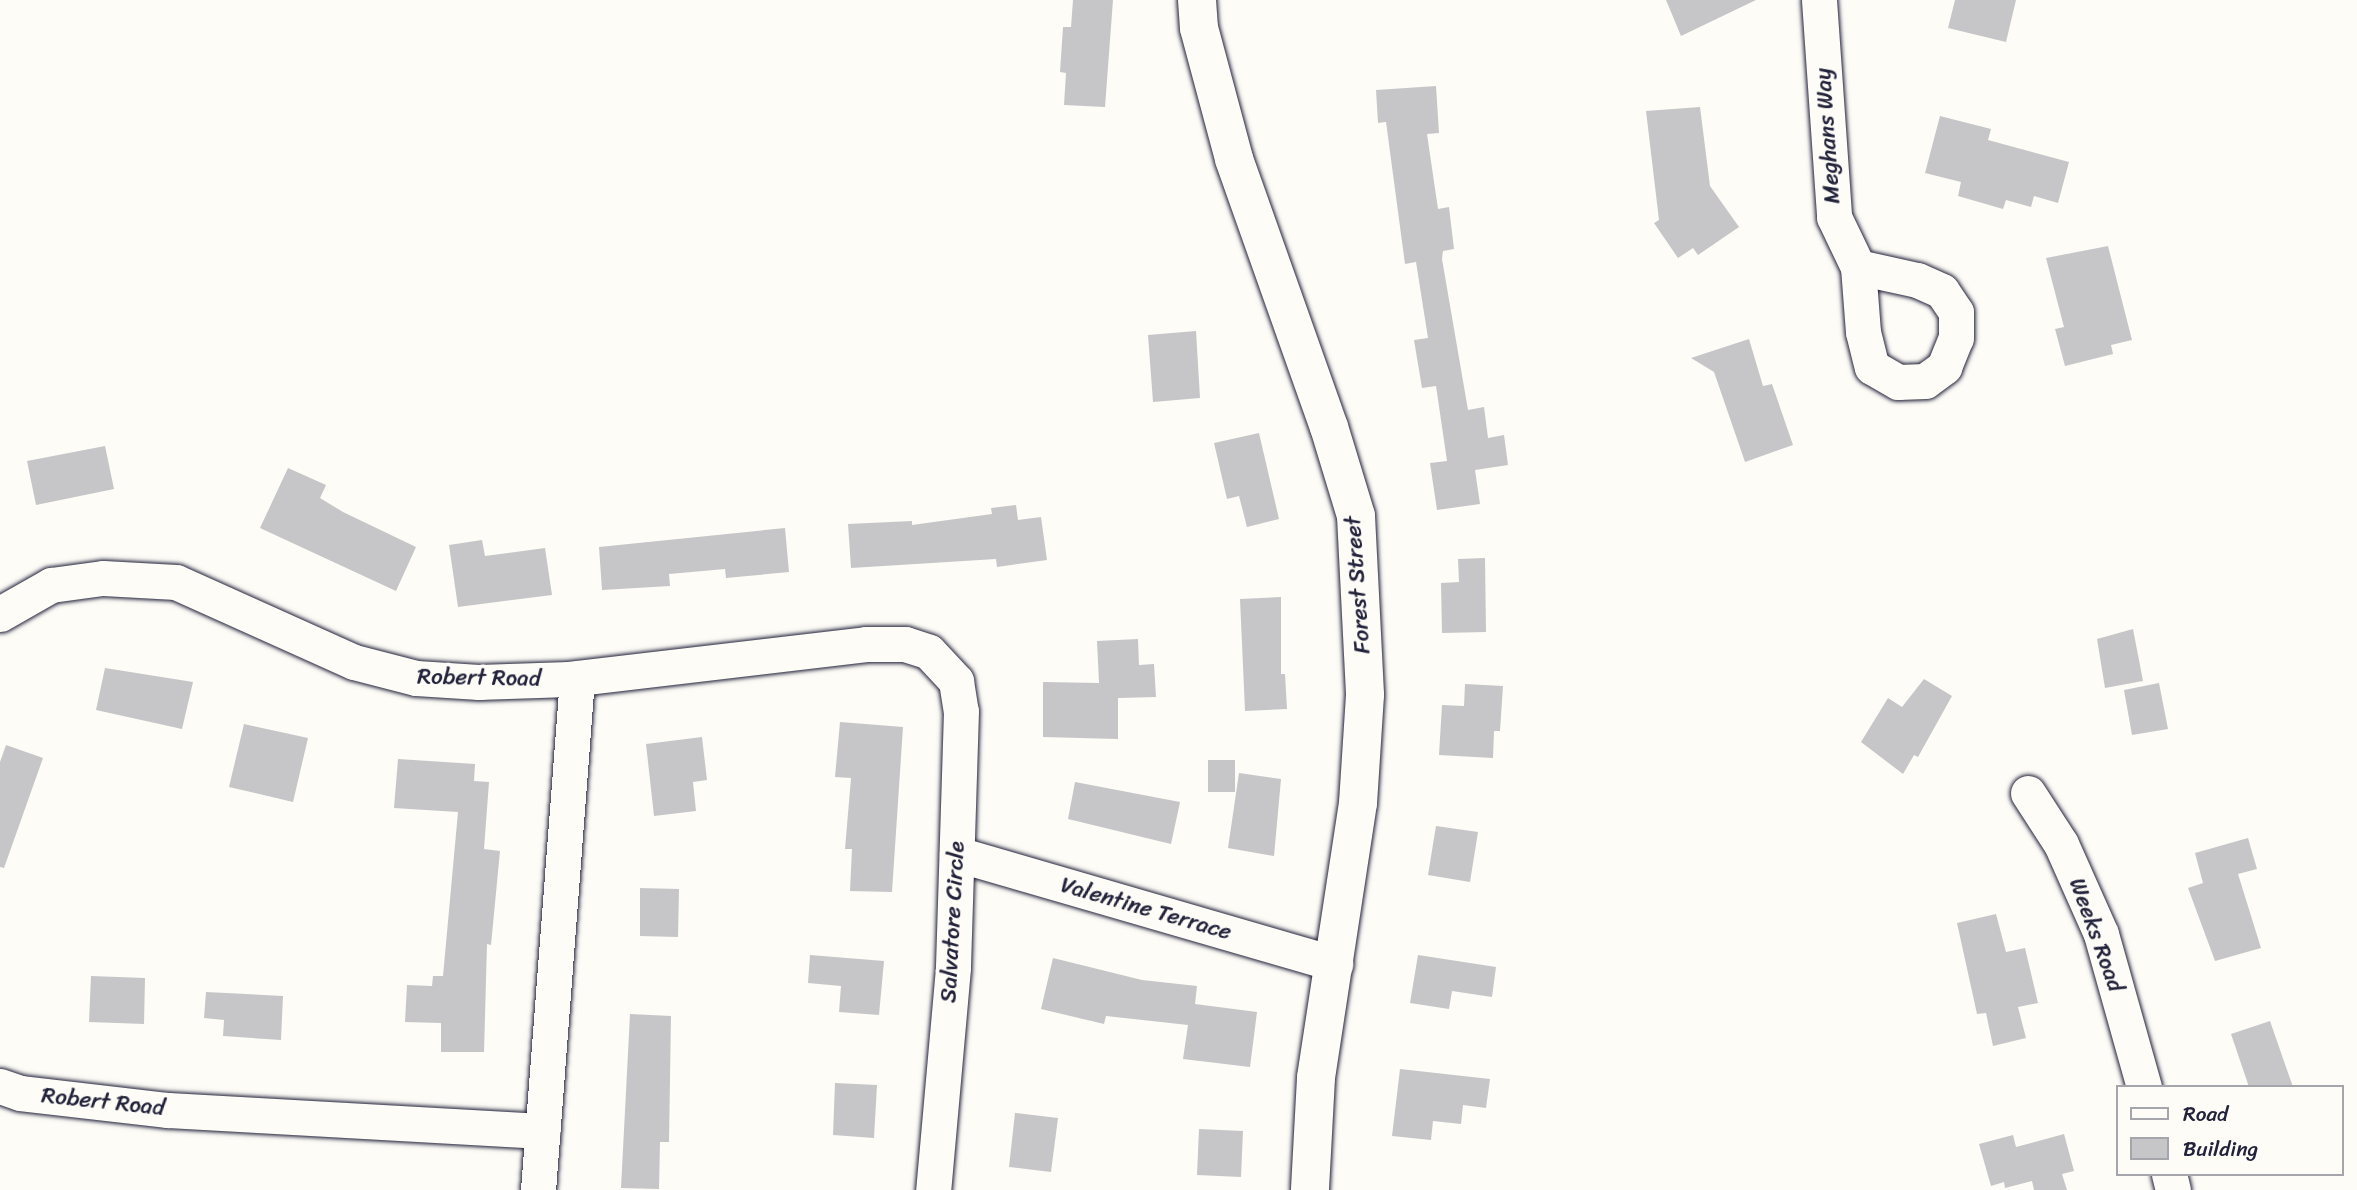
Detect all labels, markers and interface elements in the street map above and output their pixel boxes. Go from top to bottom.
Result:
street label: Meghans Way [1809,67,1847,205]
street label: Forest Street [1339,515,1377,655]
street label: Robert Road [417,663,541,693]
street label: Salvatore Circle [935,840,971,1004]
street label: Valentine Terrace [1058,872,1234,946]
street label: Weeks Road [2063,874,2129,996]
street label: Robert Road [40,1082,166,1122]
legend [2116,1085,2343,1176]
text: Road [2183,1095,2228,1133]
text: Building [2183,1130,2258,1168]

